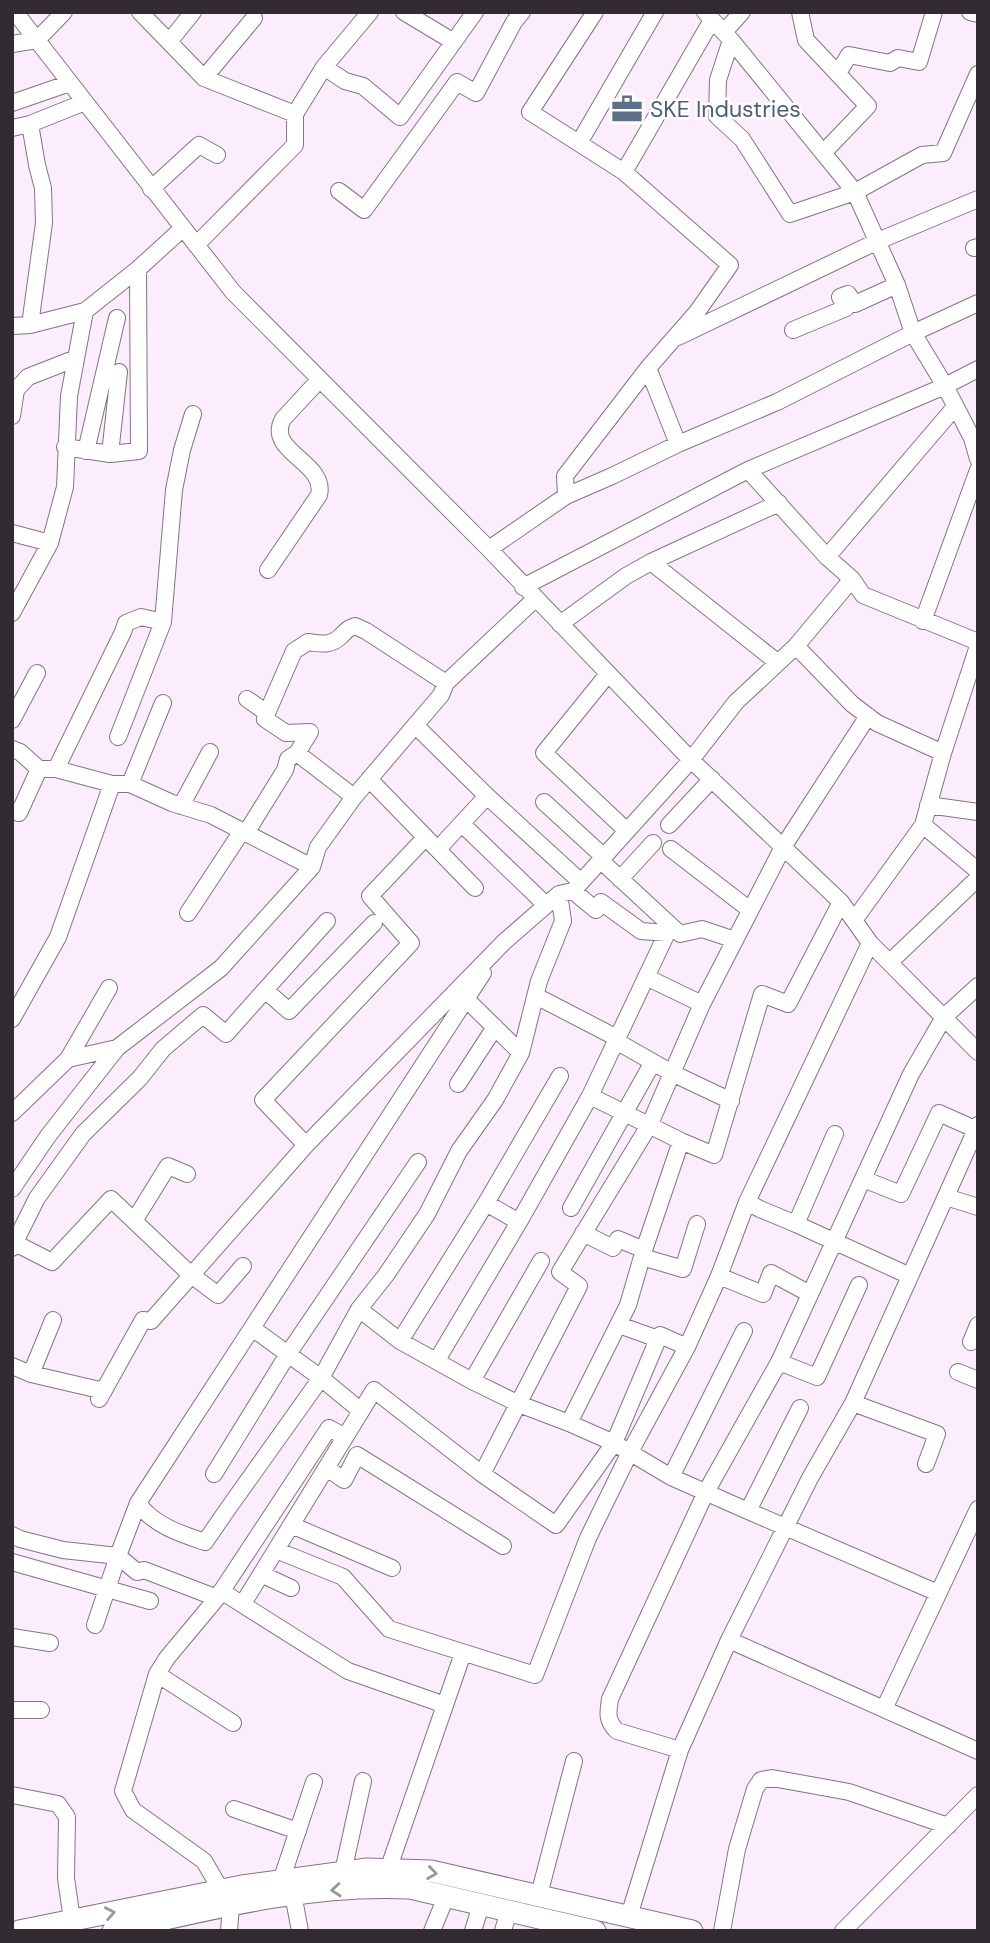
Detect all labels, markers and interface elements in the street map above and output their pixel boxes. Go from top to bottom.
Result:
office icon: SKE Industries [610,92,644,126]
place label: SKE Industries [650,94,801,124]
one-way arrow [426,1865,437,1880]
one-way arrow [330,1882,341,1897]
one-way arrow [104,1906,116,1921]

